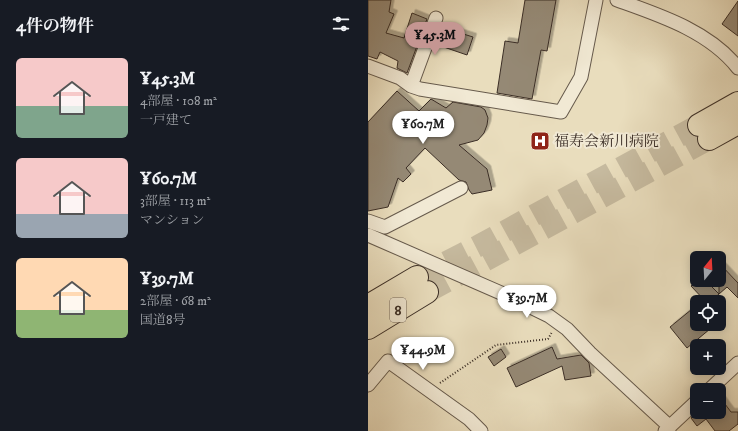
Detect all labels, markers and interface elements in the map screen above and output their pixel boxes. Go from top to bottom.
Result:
icon: filters [330,13,352,35]
text: 4件の物件 [16,15,94,37]
pin: ¥45.3M [402,22,468,56]
text: ¥45.3M [414,27,456,43]
text: ¥45.3M [140,68,195,90]
icon: home [48,74,96,122]
text: 4部屋 · 108 m² [140,93,217,109]
pin: ¥60.7M [390,111,456,145]
text: 一戸建て [140,112,192,128]
text: ¥60.7M [401,116,445,132]
hospital icon: 福寿会新川病院 [529,130,551,152]
place label: 福寿会新川病院 [554,132,659,151]
text: ¥60.7M [140,168,197,190]
icon: home [48,174,96,222]
text: 3部屋 · 113 m² [140,193,210,209]
text: マンション [140,212,204,228]
north arrow [690,251,726,287]
map controls [690,251,726,419]
text: ¥39.7M [140,268,194,290]
icon: home [48,274,96,322]
pin: ¥39.7M [494,285,560,319]
text: ¥39.7M [506,290,548,306]
text: 2部屋 · 68 m² [140,293,211,309]
button: locate [690,295,726,331]
road number: 8 [390,298,406,322]
text: 国道8号 [140,312,186,328]
pin: ¥44.9M [390,337,456,371]
button: + [690,339,726,375]
text: ¥44.9M [400,342,446,358]
button: − [690,383,726,419]

